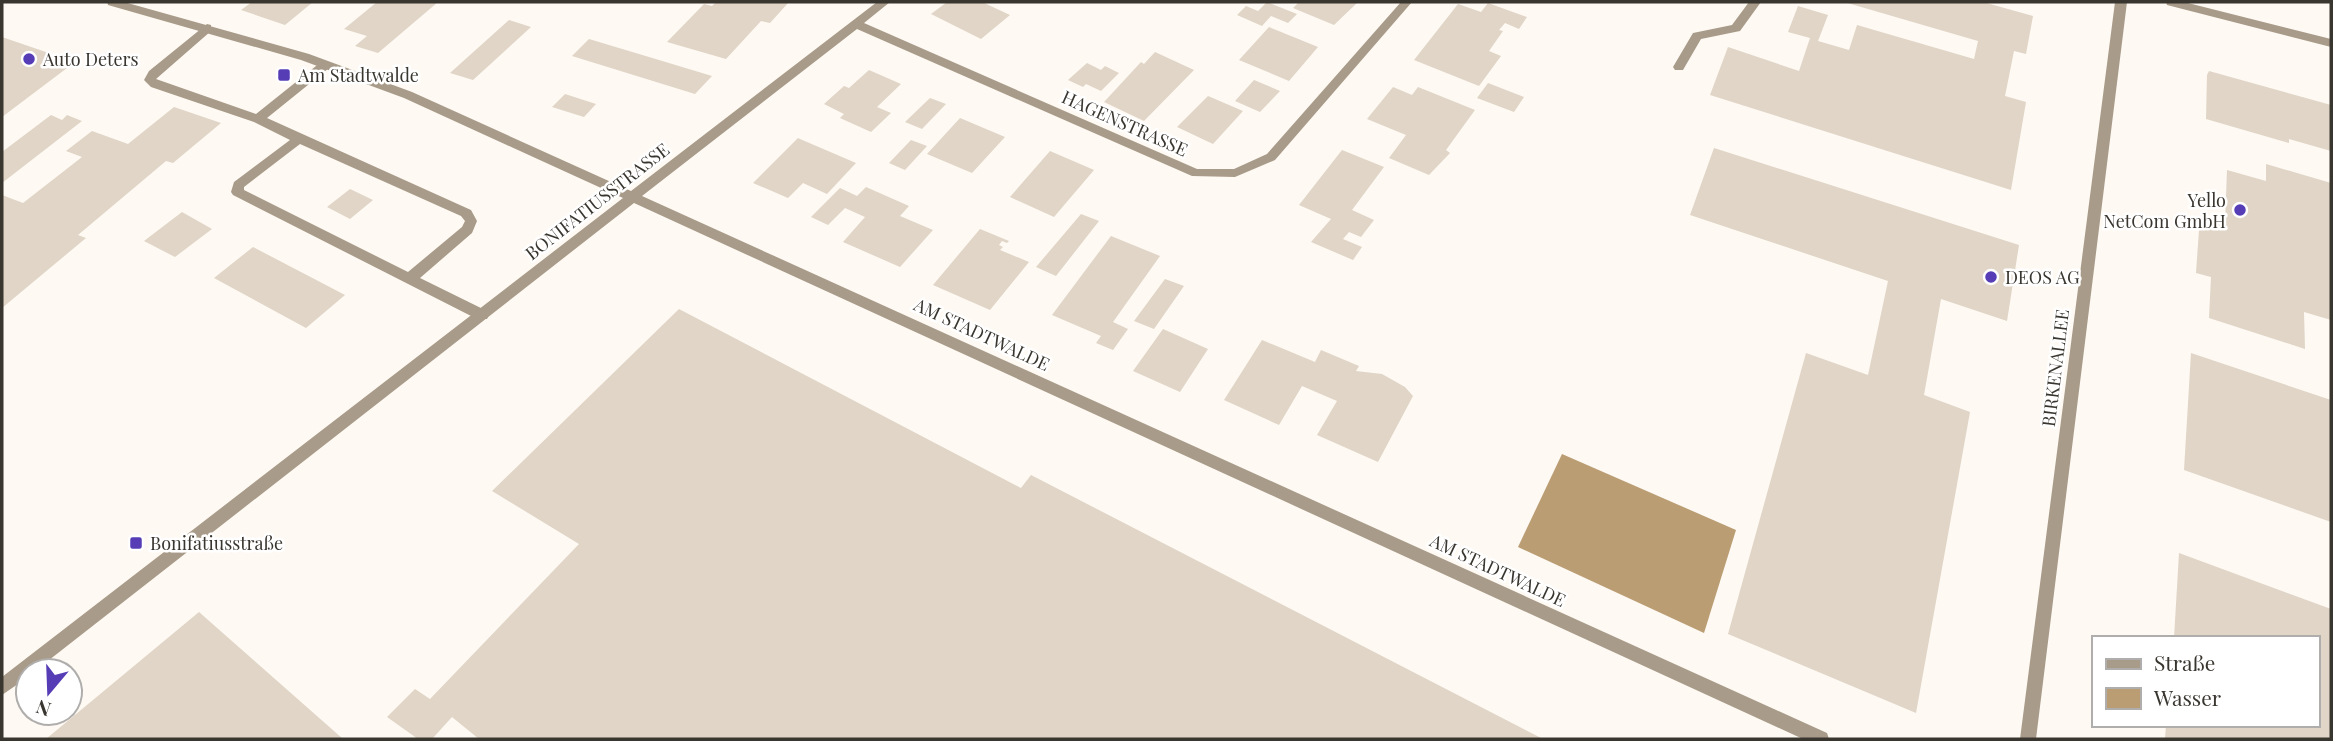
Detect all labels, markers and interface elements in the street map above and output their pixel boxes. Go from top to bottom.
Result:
place label: Auto Deters [42,47,139,71]
marker: Auto Deters [21,51,37,67]
place label: Am Stadtwalde [297,63,419,87]
marker: Am Stadtwalde [276,67,292,83]
street label: HAGENSTRASSE [1058,84,1192,162]
street label: BONIFATIUSSTRASSE [520,137,674,265]
place label: Yello NetCom GmbH [2103,188,2226,233]
marker: Yello NetCom GmbH [2232,202,2248,218]
place label: DEOS AG [2005,265,2080,289]
marker: DEOS AG [1983,269,1999,285]
street label: AM STADTWALDE [909,292,1054,376]
street label: BIRKENALLEE [2036,308,2074,428]
street label: AM STADTWALDE [1425,528,1570,612]
place label: Bonifatiusstraße [150,531,283,555]
marker: Bonifatiusstraße [128,535,144,551]
legend [2092,636,2319,727]
text: Straße [2154,648,2215,676]
north arrow [14,657,84,727]
text: Wasser [2153,683,2222,711]
text: N [32,694,54,724]

